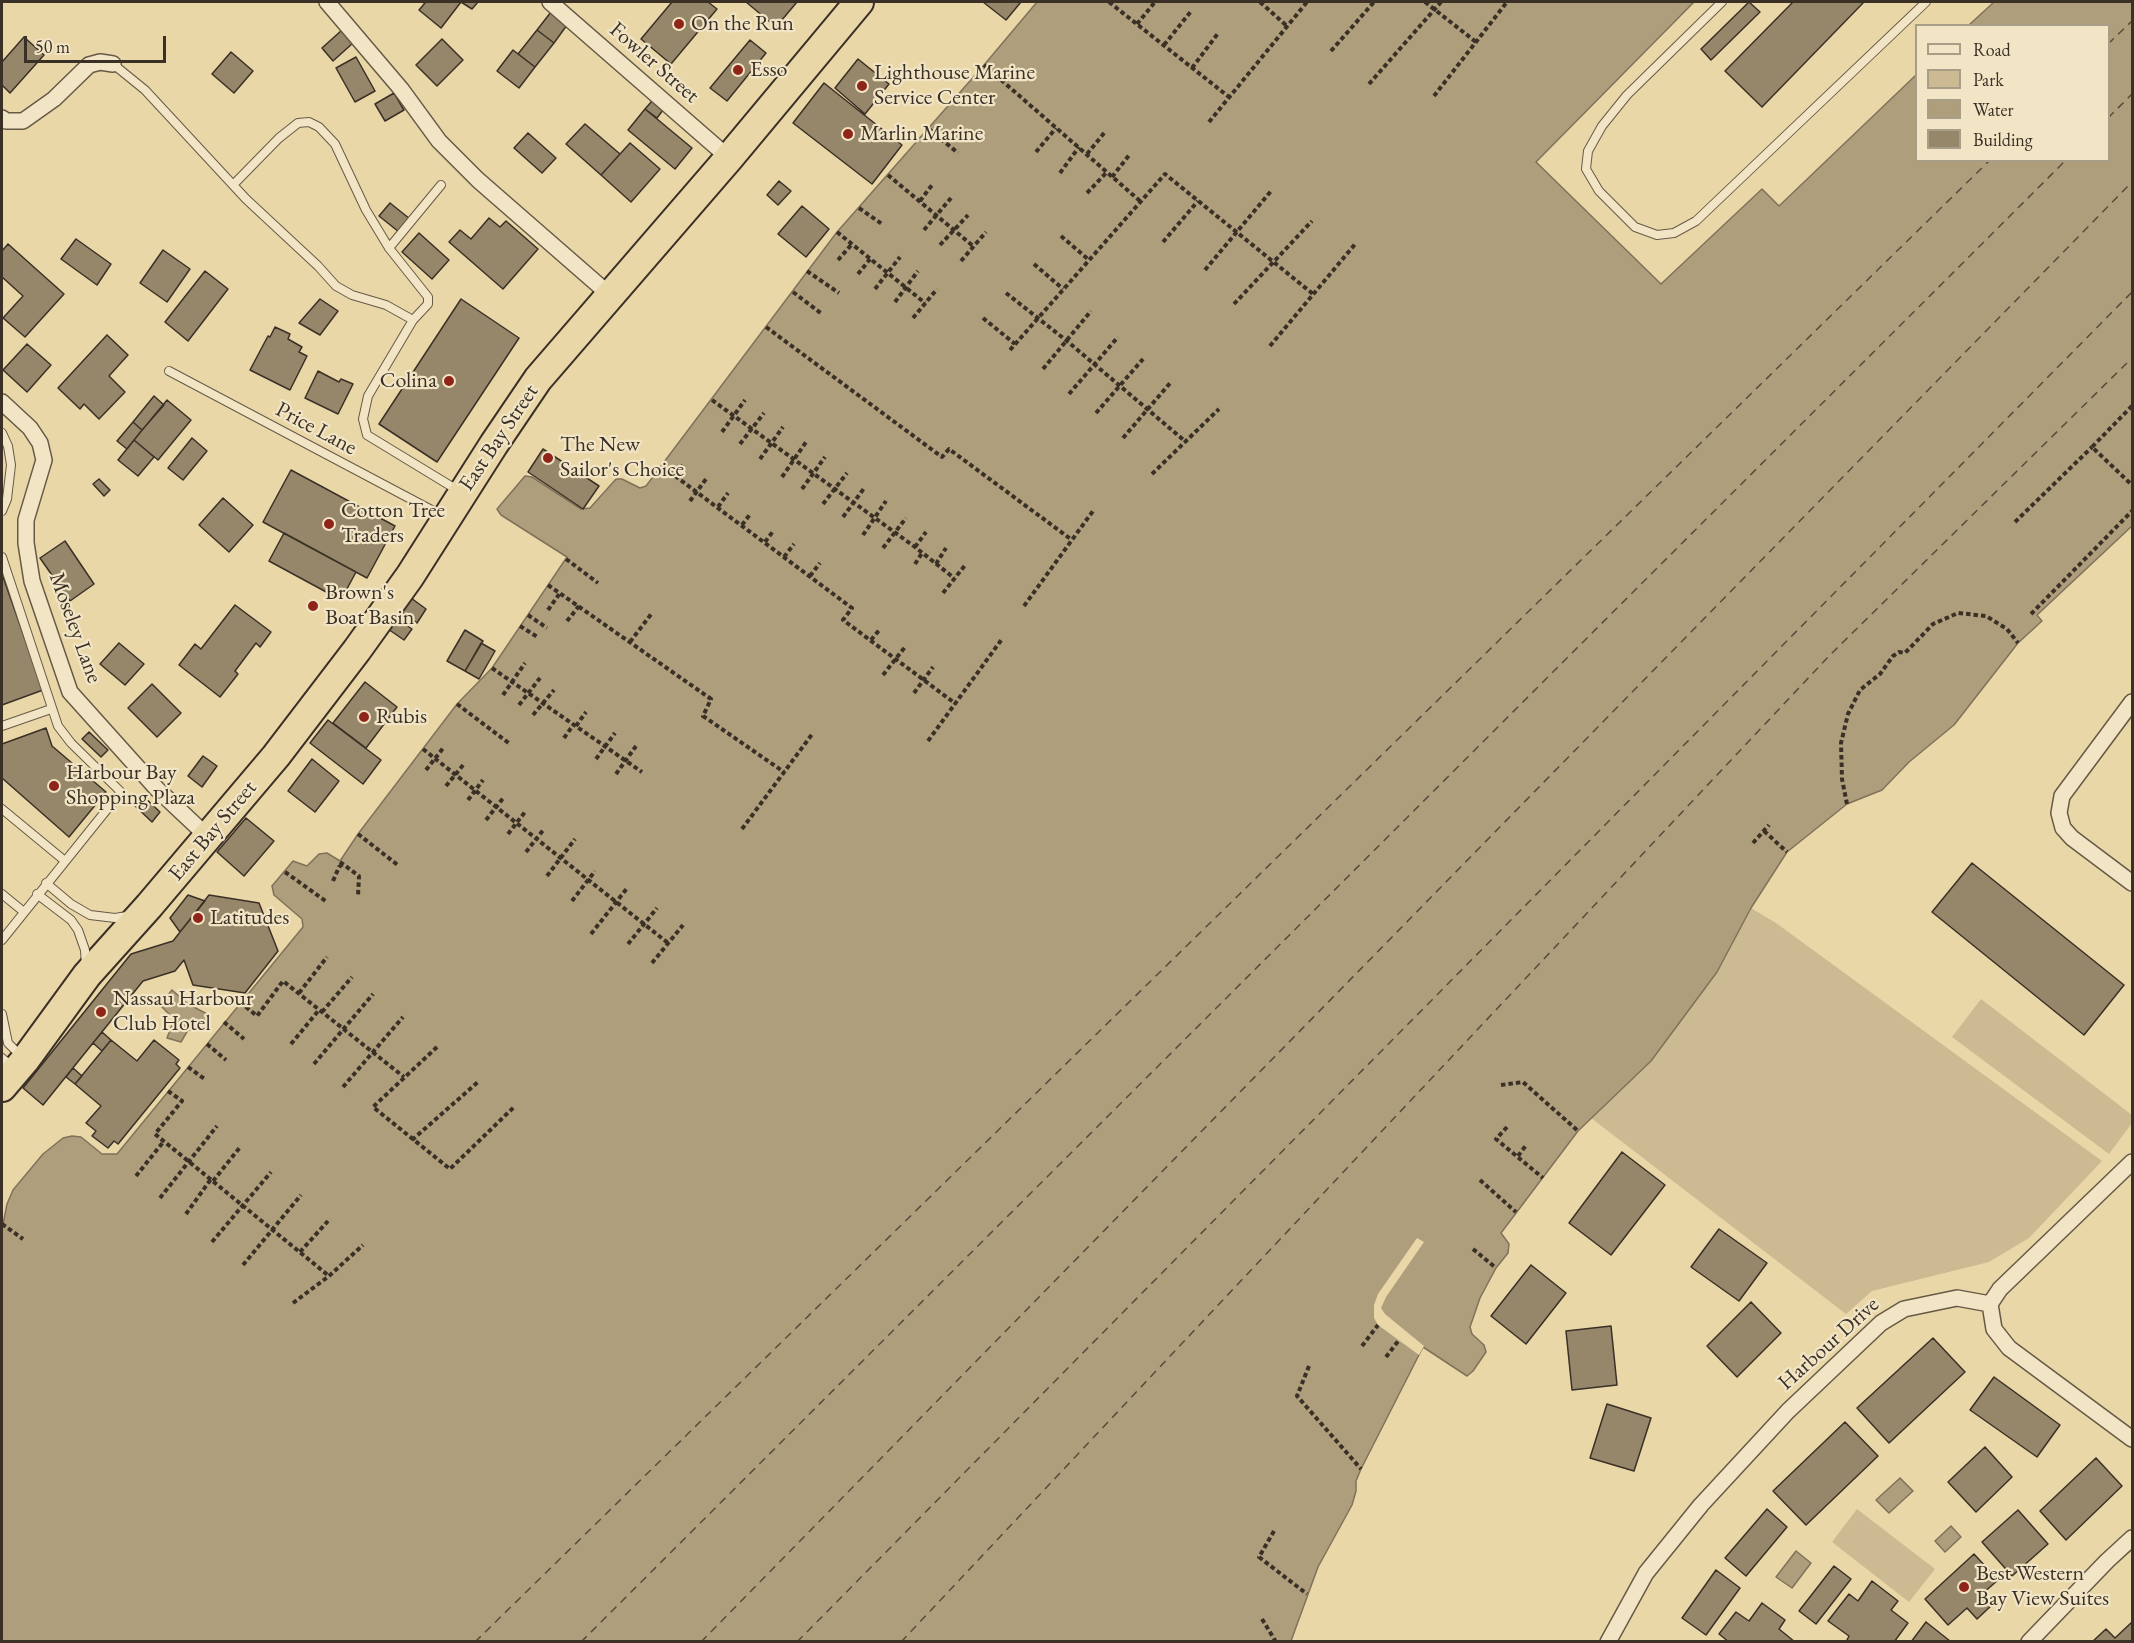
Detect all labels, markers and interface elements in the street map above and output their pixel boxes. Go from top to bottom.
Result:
place label: On the Run [691,11,794,37]
street label: Fowler Street [604,17,704,109]
marker: On the Run [672,17,686,31]
scale bar [27,24,170,62]
legend [1915,24,2110,162]
text: 50 m [35,35,70,58]
text: Road [1973,38,2011,61]
place label: Esso [750,57,788,83]
place label: Lighthouse Marine Service Center [874,60,1035,112]
marker: Esso [731,63,745,77]
text: Park [1973,68,2004,91]
marker: Lighthouse Marine Service Center [855,79,869,93]
text: Water [1973,98,2014,121]
place label: Marlin Marine [860,121,983,147]
marker: Marlin Marine [841,127,855,141]
text: Building [1973,128,2033,151]
place label: Colina [380,368,437,394]
marker: Colina [442,374,456,388]
street label: East Bay Street [454,380,544,496]
street label: Price Lane [271,397,361,461]
place label: The New Sailor's Choice [560,432,684,484]
marker: The New Sailor's Choice [541,451,555,465]
place label: Cotton Tree Traders [341,498,445,550]
marker: Cotton Tree Traders [322,517,336,531]
street label: Moseley Lane [43,569,107,687]
place label: Brown's Boat Basin [325,580,414,632]
marker: Brown's Boat Basin [306,599,320,613]
place label: Rubis [376,704,427,730]
marker: Rubis [357,710,371,724]
place label: Harbour Bay Shopping Plaza [66,760,195,812]
street label: East Bay Street [163,775,263,887]
marker: Harbour Bay Shopping Plaza [47,779,61,793]
place label: Latitudes [210,905,289,931]
marker: Latitudes [191,911,205,925]
place label: Nassau Harbour Club Hotel [113,986,253,1038]
marker: Nassau Harbour Club Hotel [94,1005,108,1019]
street label: Harbour Drive [1773,1292,1885,1396]
place label: Best Western Bay View Suites [1976,1561,2109,1612]
marker: Best Western Bay View Suites [1957,1580,1971,1594]

